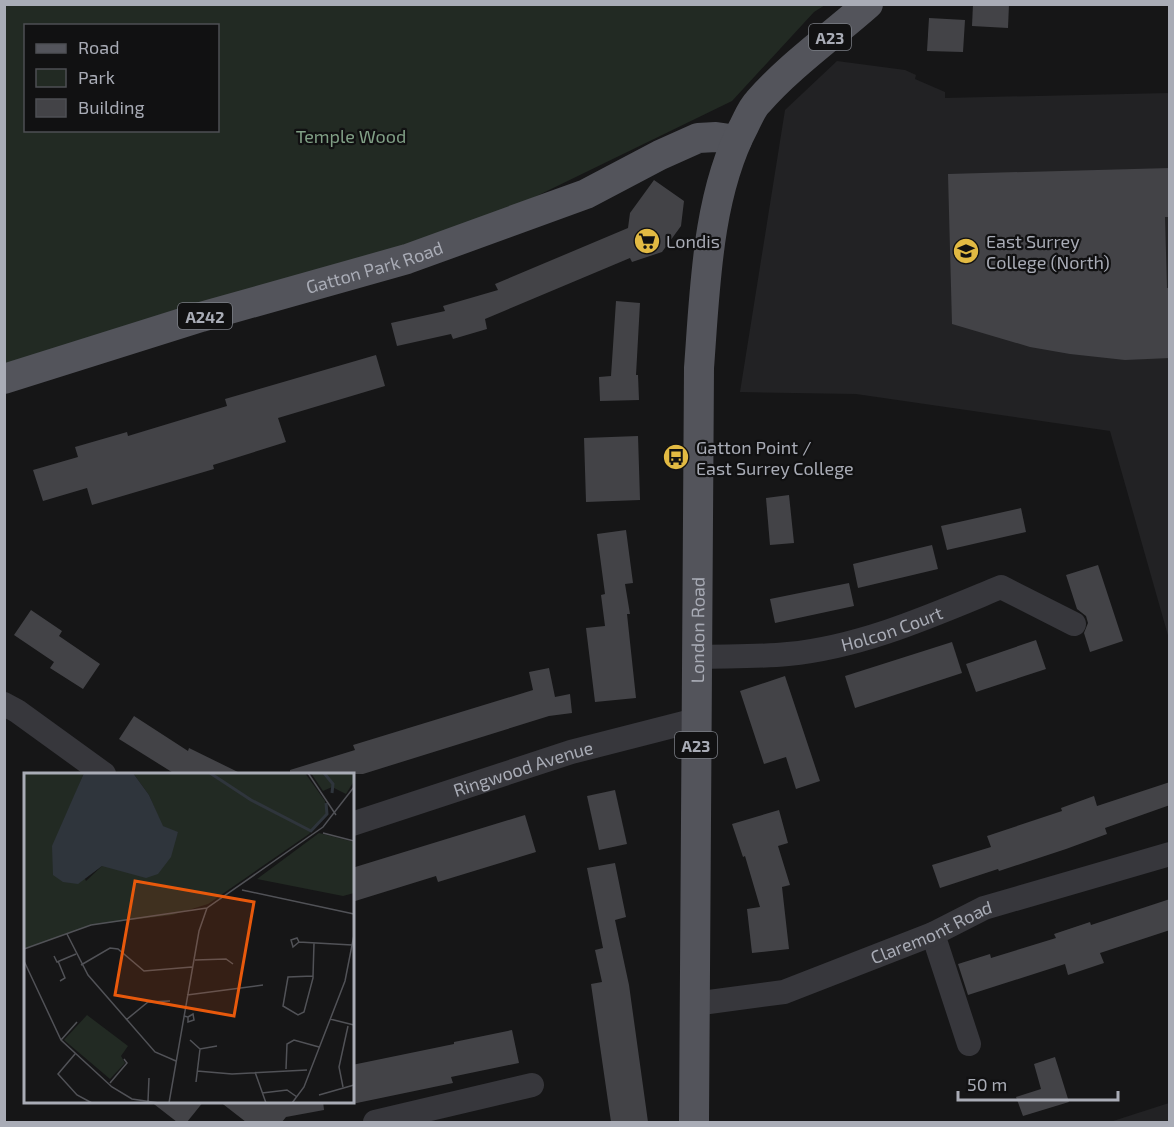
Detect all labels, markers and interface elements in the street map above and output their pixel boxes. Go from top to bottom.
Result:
legend [24,24,219,132]
road number: A23 [809,24,851,50]
text: Road [78,36,119,58]
text: Park [78,66,115,88]
text: Building [78,96,145,118]
park label: Temple Wood [296,125,406,147]
supermarket icon: Londis [632,226,662,256]
place label: Londis [666,230,720,252]
place label: East Surrey College (North) [986,230,1110,273]
street label: Gatton Park Road [303,236,446,298]
school or university icon: East Surrey College (North) [951,236,981,266]
road number: A242 [178,303,232,329]
place label: Gatton Point / East Surrey College [696,436,854,479]
bus stop icon: Gatton Point / East Surrey College [661,442,691,472]
street label: London Road [686,577,709,683]
street label: Holcon Court [838,601,946,656]
road number: A23 [675,732,717,758]
street label: Ringwood Avenue [450,736,595,801]
inset map [24,773,354,1103]
street label: Claremont Road [867,895,994,968]
scale bar [958,1064,1118,1102]
text: 50 m [967,1073,1007,1095]

